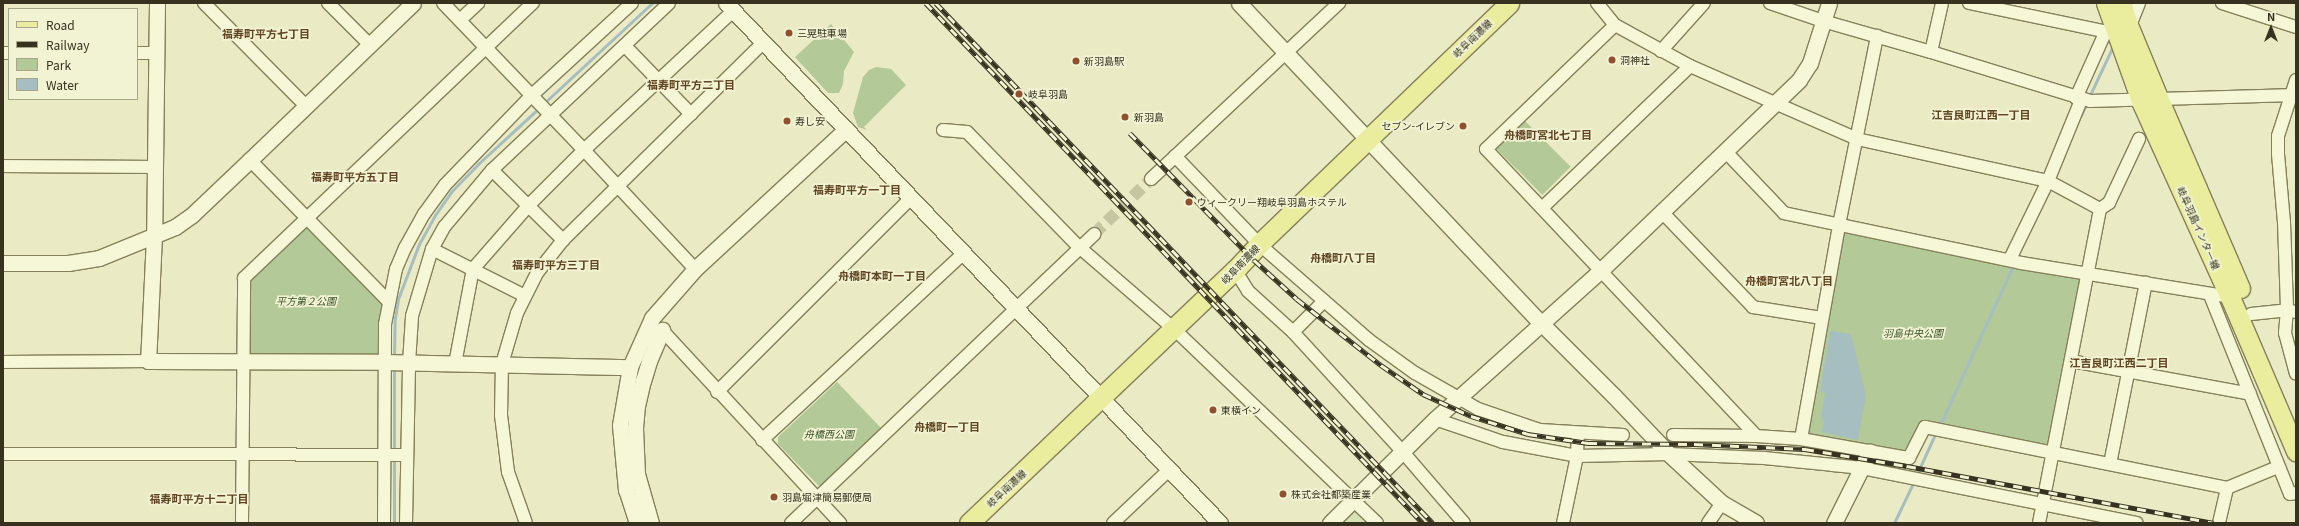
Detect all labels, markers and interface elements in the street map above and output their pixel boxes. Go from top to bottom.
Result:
legend [8,8,138,100]
north arrow [2251,8,2291,48]
text: N [2267,8,2275,24]
text: Road [46,16,75,33]
street label: 岐阜南濃線 [1450,16,1494,60]
district label: 福寿町平方七丁目 [222,26,310,40]
place label: 三晃駐車場 [797,27,847,39]
marker: 三晃駐車場 [784,28,794,38]
text: Railway [46,36,89,53]
place label: 洞神社 [1620,54,1650,66]
place label: 新羽島駅 [1084,55,1124,67]
marker: 洞神社 [1607,55,1617,65]
text: Park [46,56,71,73]
marker: 新羽島駅 [1071,56,1081,66]
text: Water [46,76,78,93]
district label: 福寿町平方二丁目 [647,77,735,91]
marker: 岐阜羽島 [1013,88,1025,100]
place label: 岐阜羽島 [1028,88,1068,100]
district label: 江吉良町江西一丁目 [1932,107,2030,121]
marker: 新羽島 [1119,111,1131,123]
place label: 新羽島 [1134,111,1164,123]
place label: 寿し安 [795,115,825,127]
marker: 寿し安 [782,116,792,126]
place label: セブン-イレブン [1382,120,1455,132]
marker: セブン-イレブン [1458,121,1468,131]
district label: 舟橋町宮北七丁目 [1504,127,1592,141]
district label: 福寿町平方五丁目 [311,169,399,183]
district label: 福寿町平方一丁目 [813,182,901,196]
street label: 岐阜羽島インター線 [2175,184,2223,272]
place label: ウィークリー翔岐阜羽島ホステル [1197,196,1347,208]
marker: ウィークリー翔岐阜羽島ホステル [1184,197,1194,207]
street label: 岐阜南濃線 [1218,242,1262,286]
district label: 舟橋町八丁目 [1310,250,1376,264]
district label: 福寿町平方三丁目 [512,257,600,271]
district label: 舟橋町本町一丁目 [838,268,926,282]
district label: 舟橋町宮北八丁目 [1745,273,1833,287]
park label: 平方第２公園 [276,295,336,307]
park label: 羽島中央公園 [1883,327,1943,339]
district label: 江吉良町江西二丁目 [2070,355,2168,369]
place label: 東横イン [1221,404,1261,416]
marker: 東横イン [1208,405,1218,415]
district label: 舟橋町一丁目 [914,419,980,433]
park label: 舟橋西公園 [804,428,854,440]
street label: 岐阜南濃線 [984,467,1028,509]
place label: 株式会社都築産業 [1291,488,1371,500]
marker: 株式会社都築産業 [1278,489,1288,499]
district label: 福寿町平方十二丁目 [150,491,248,505]
place label: 羽島堀津簡易郵便局 [782,491,872,503]
marker: 羽島堀津簡易郵便局 [769,492,779,502]

